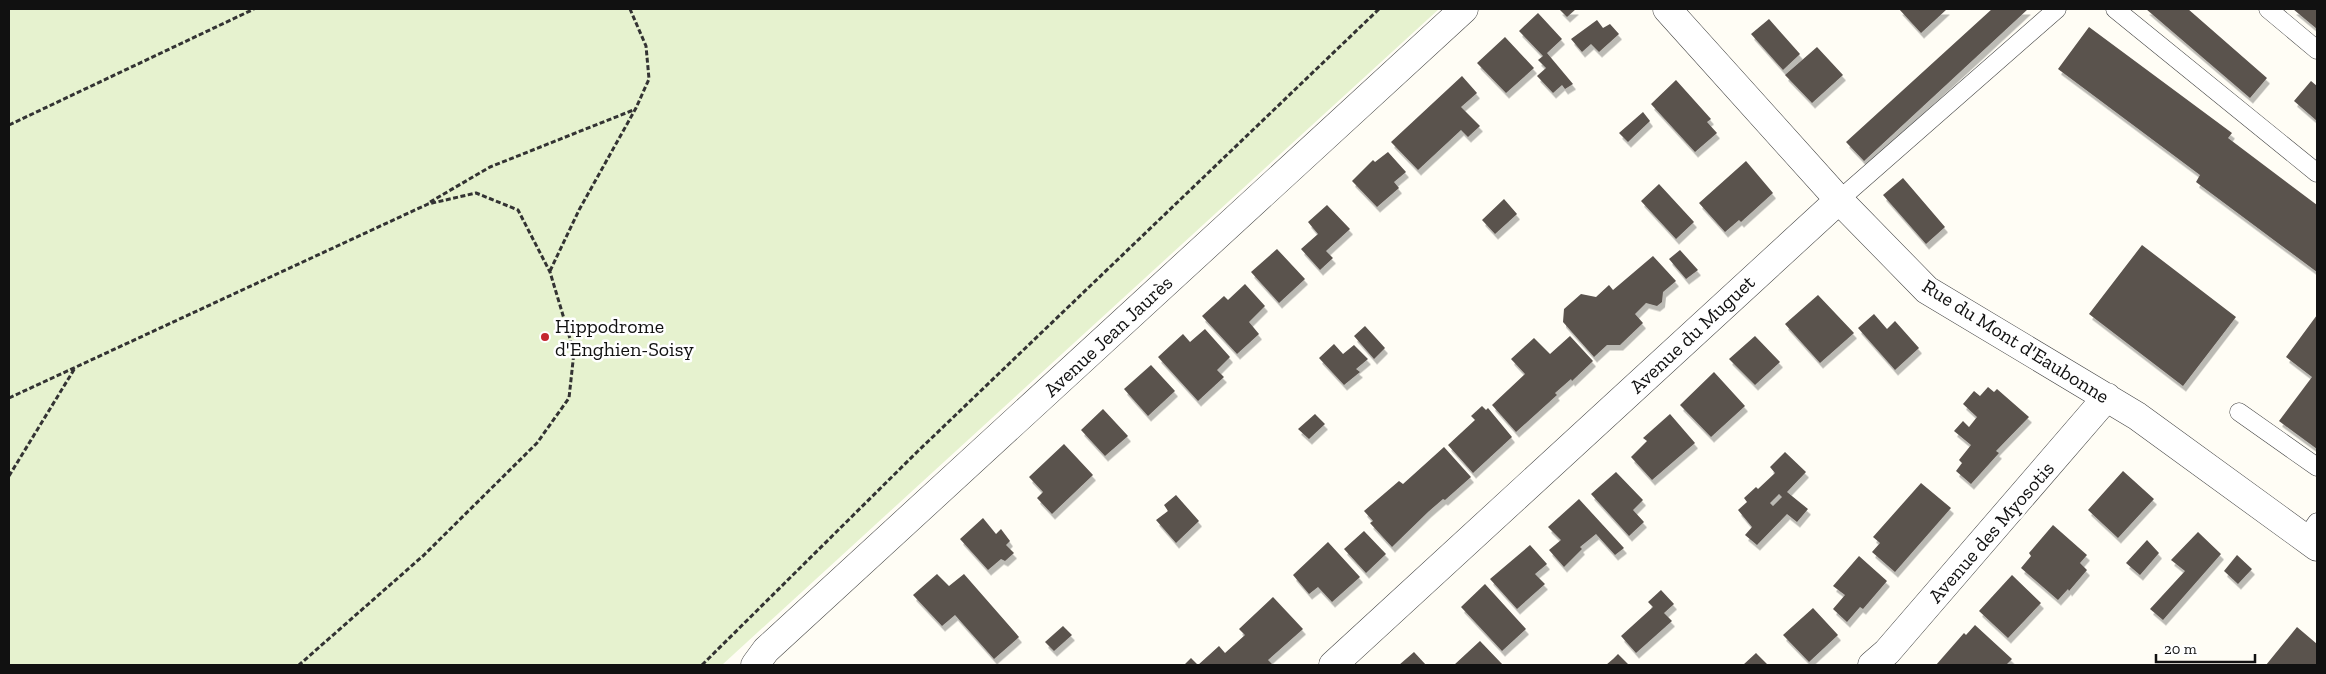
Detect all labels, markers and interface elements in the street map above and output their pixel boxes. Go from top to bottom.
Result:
street label: Avenue Jean Jaurès [1039,270,1177,402]
street label: Avenue du Muguet [1625,270,1760,398]
street label: Rue du Mont d'Eaubonne [1918,274,2114,408]
place label: Hippodrome d'Enghien-Soisy [555,314,694,361]
marker: Hippodrome d'Enghien-Soisy [539,331,551,343]
street label: Avenue des Myosotis [1923,456,2059,608]
scale bar [2156,632,2255,664]
text: 20 m [2164,640,2197,658]

